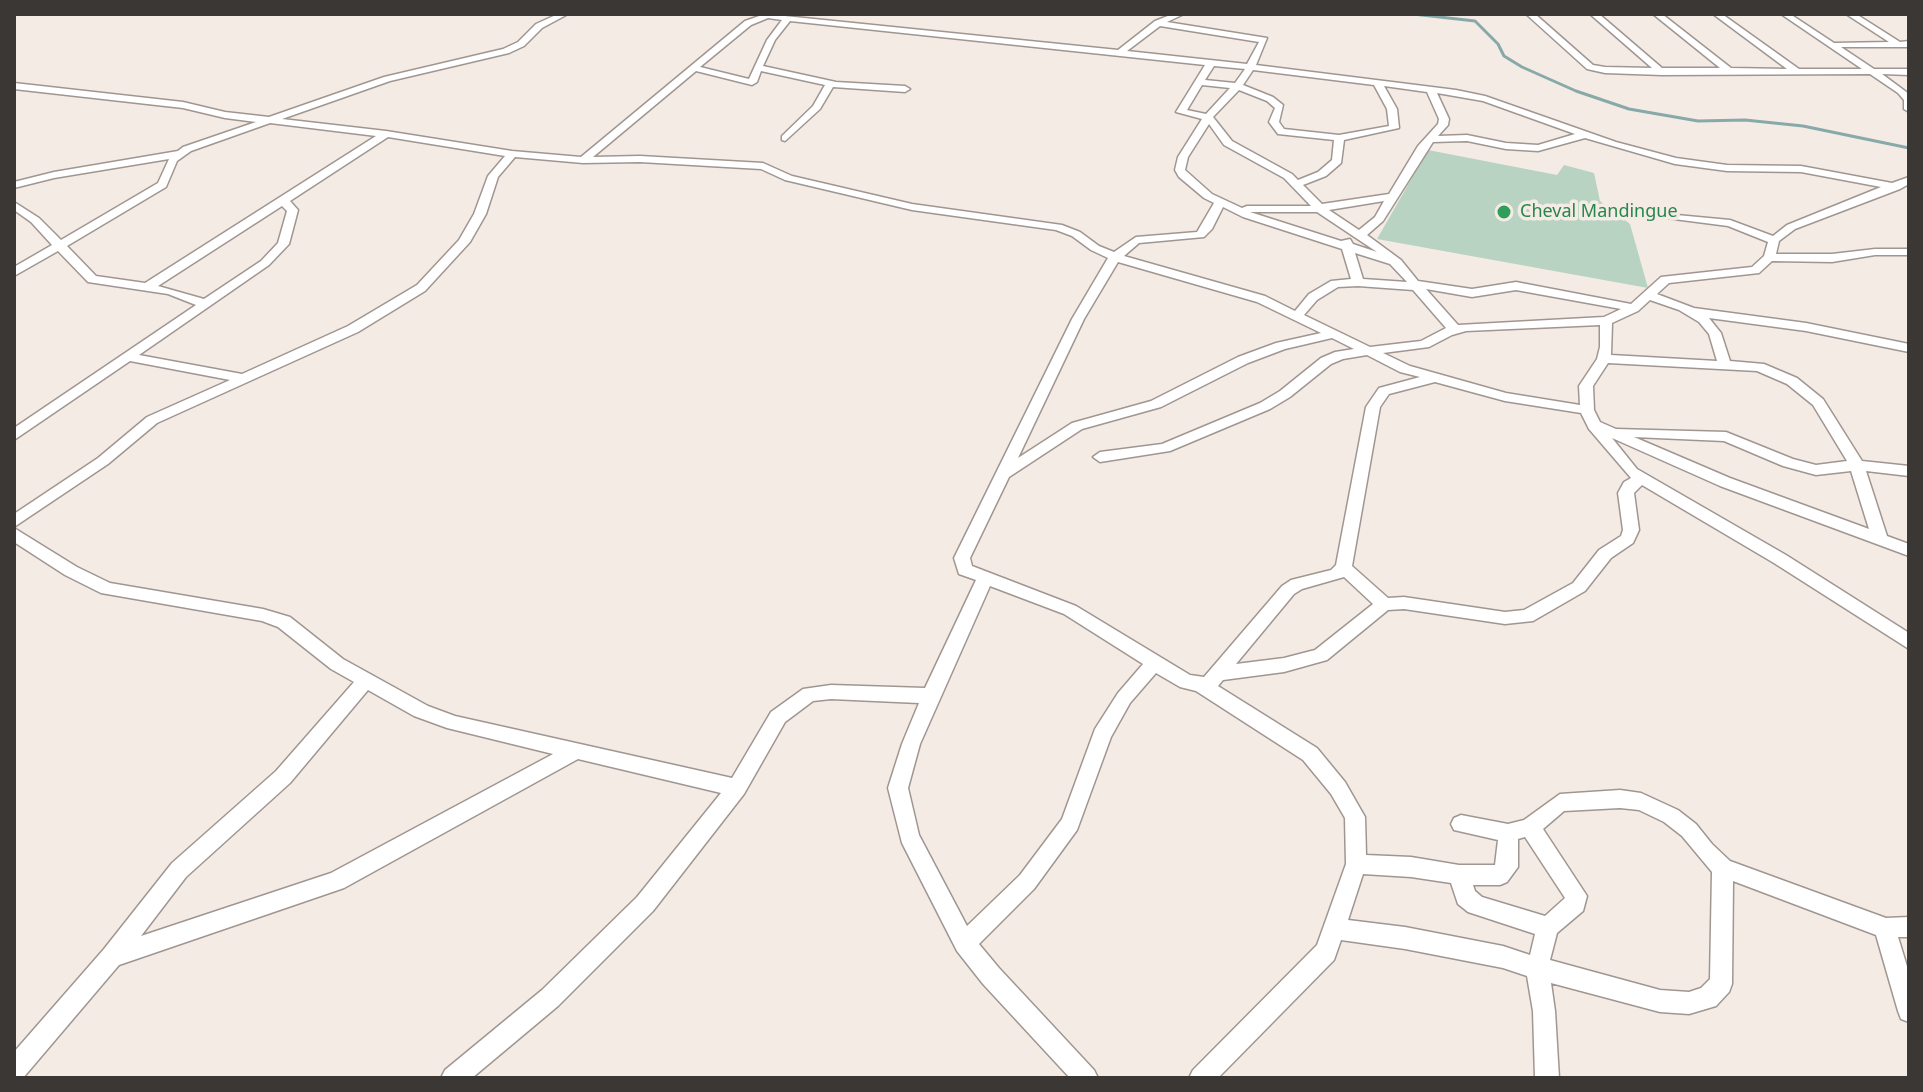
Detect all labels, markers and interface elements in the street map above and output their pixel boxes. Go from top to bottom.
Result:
place label: Cheval Mandingue [1520,201,1678,223]
marker: Cheval Mandingue [1495,203,1513,221]

